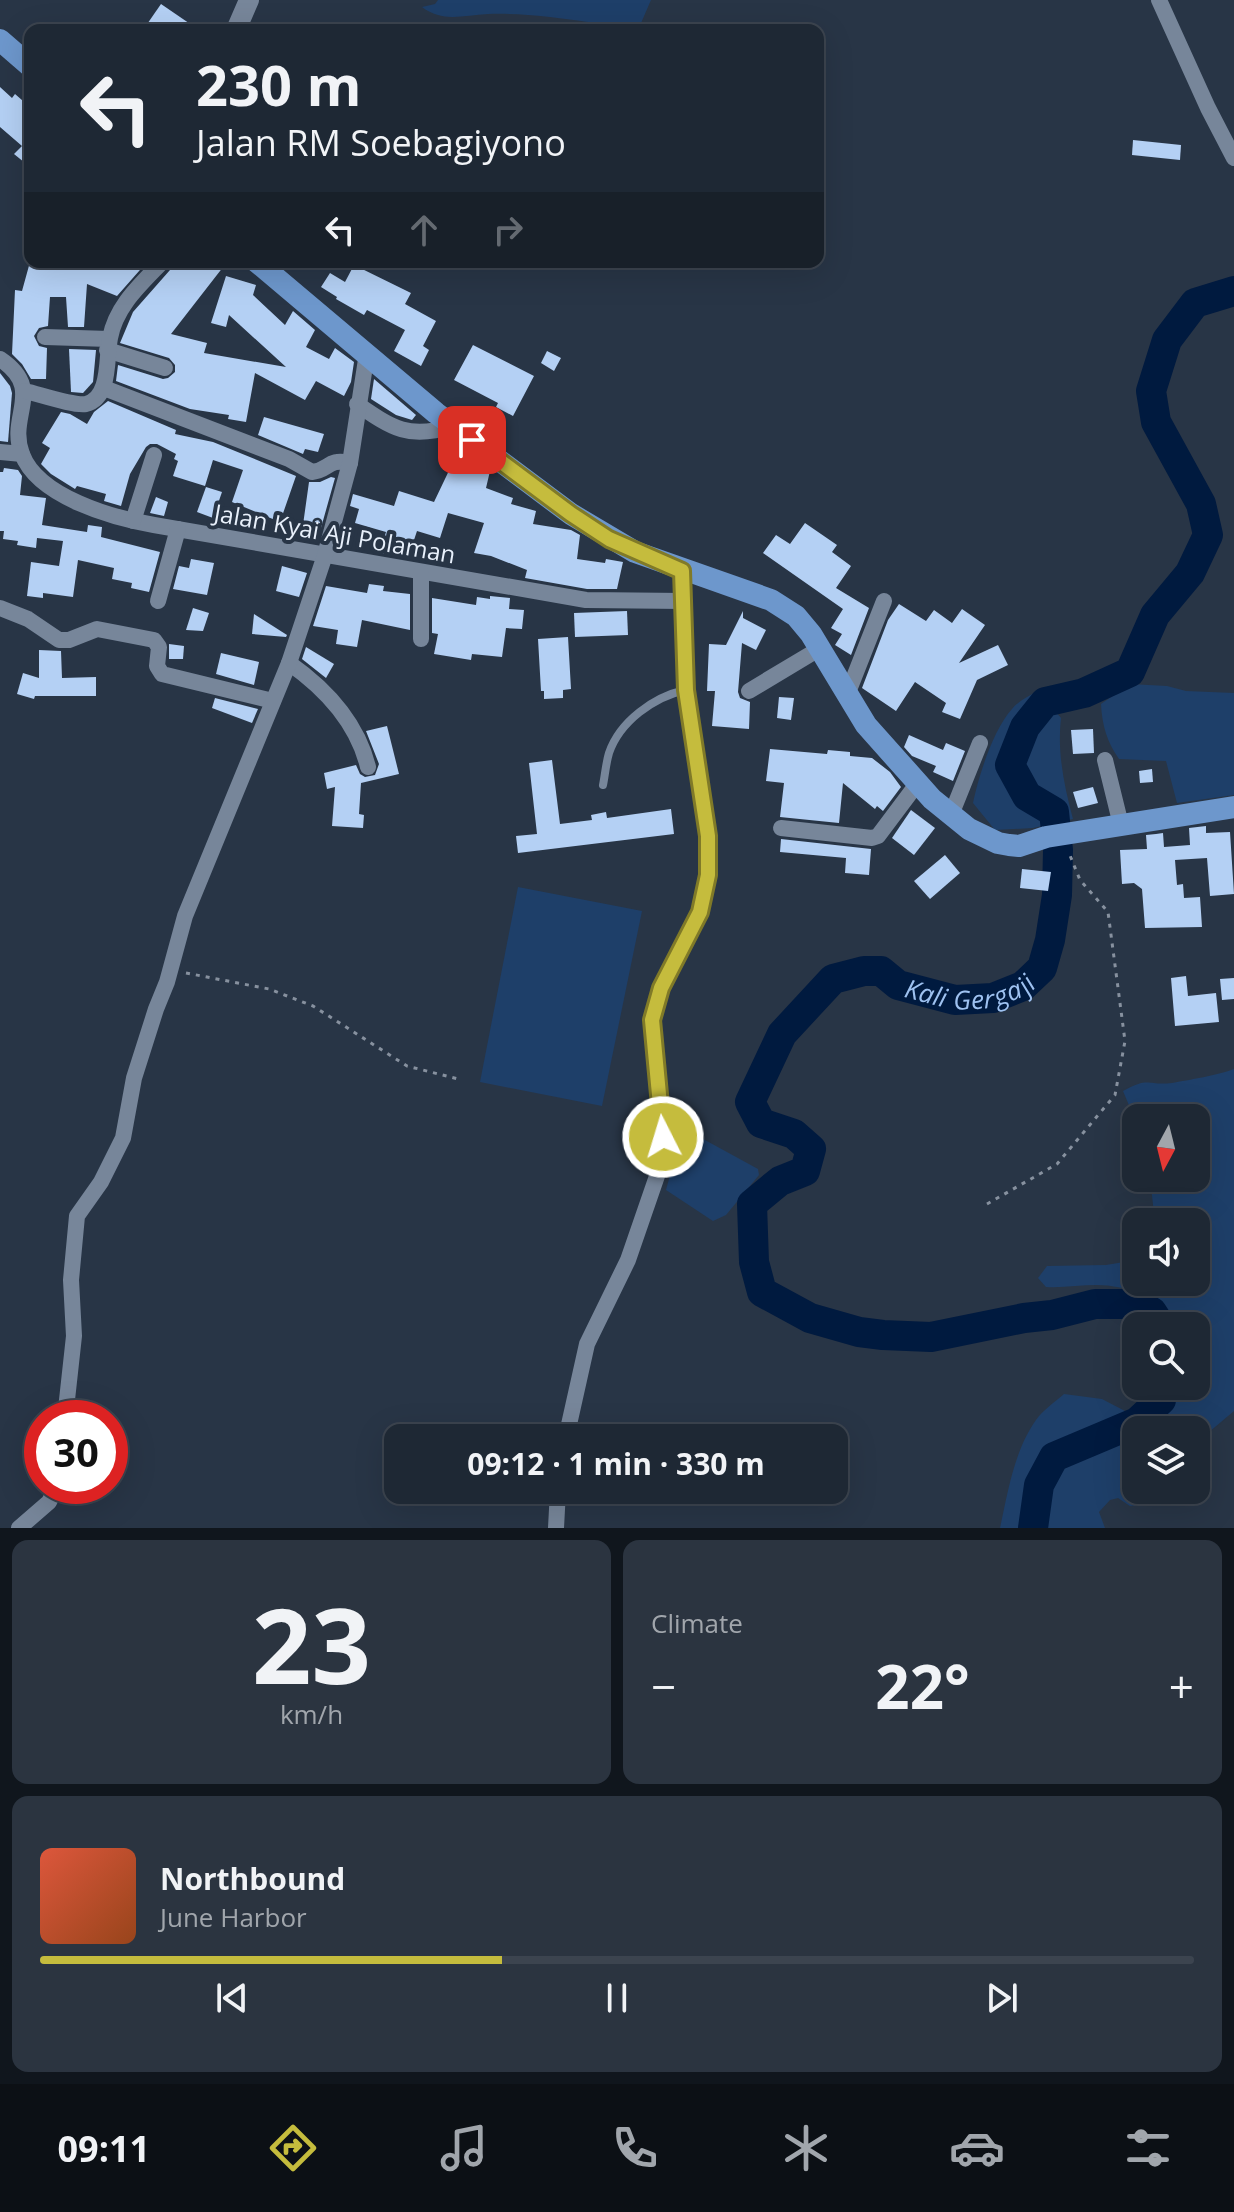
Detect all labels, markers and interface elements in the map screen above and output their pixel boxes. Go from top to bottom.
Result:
text: 230 m [196,46,362,122]
icon: left [64,56,168,160]
text: Jalan RM Soebagiyono [196,118,566,167]
icon: left [318,208,362,252]
icon: ahead [402,208,446,252]
icon: right [486,208,530,252]
pin [438,406,506,474]
icon: arrive [450,418,494,462]
street label: Jalan Kyai Aji Polaman [210,495,458,570]
water label: Kali Gergaji [901,966,1043,1018]
position arrow [621,1095,705,1179]
north arrow [1122,1104,1210,1192]
map controls [1122,1104,1210,1504]
button: sound [1122,1208,1210,1296]
button: search [1122,1312,1210,1400]
speed limit sign: 30 [24,1400,128,1504]
button: layers [1122,1416,1210,1504]
text: 09:12 · 1 min · 330 m [467,1443,765,1484]
text: 23 [252,1573,371,1714]
text: Climate [651,1605,743,1641]
text: 22° [875,1645,970,1727]
text: − [651,1656,676,1716]
text: + [1169,1656,1194,1716]
text: km/h [280,1696,343,1732]
text: Northbound [160,1858,345,1899]
text: June Harbor [160,1899,307,1935]
icon: previous [210,1976,254,2020]
icon: pause [595,1976,639,2020]
icon: next [980,1976,1024,2020]
icon: directions [265,2120,321,2176]
icon: music [436,2120,492,2176]
icon: phone [607,2120,663,2176]
icon: climate [778,2120,834,2176]
icon: car [949,2120,1005,2176]
icon: filters [1120,2120,1176,2176]
text: 09:11 [58,2124,150,2173]

